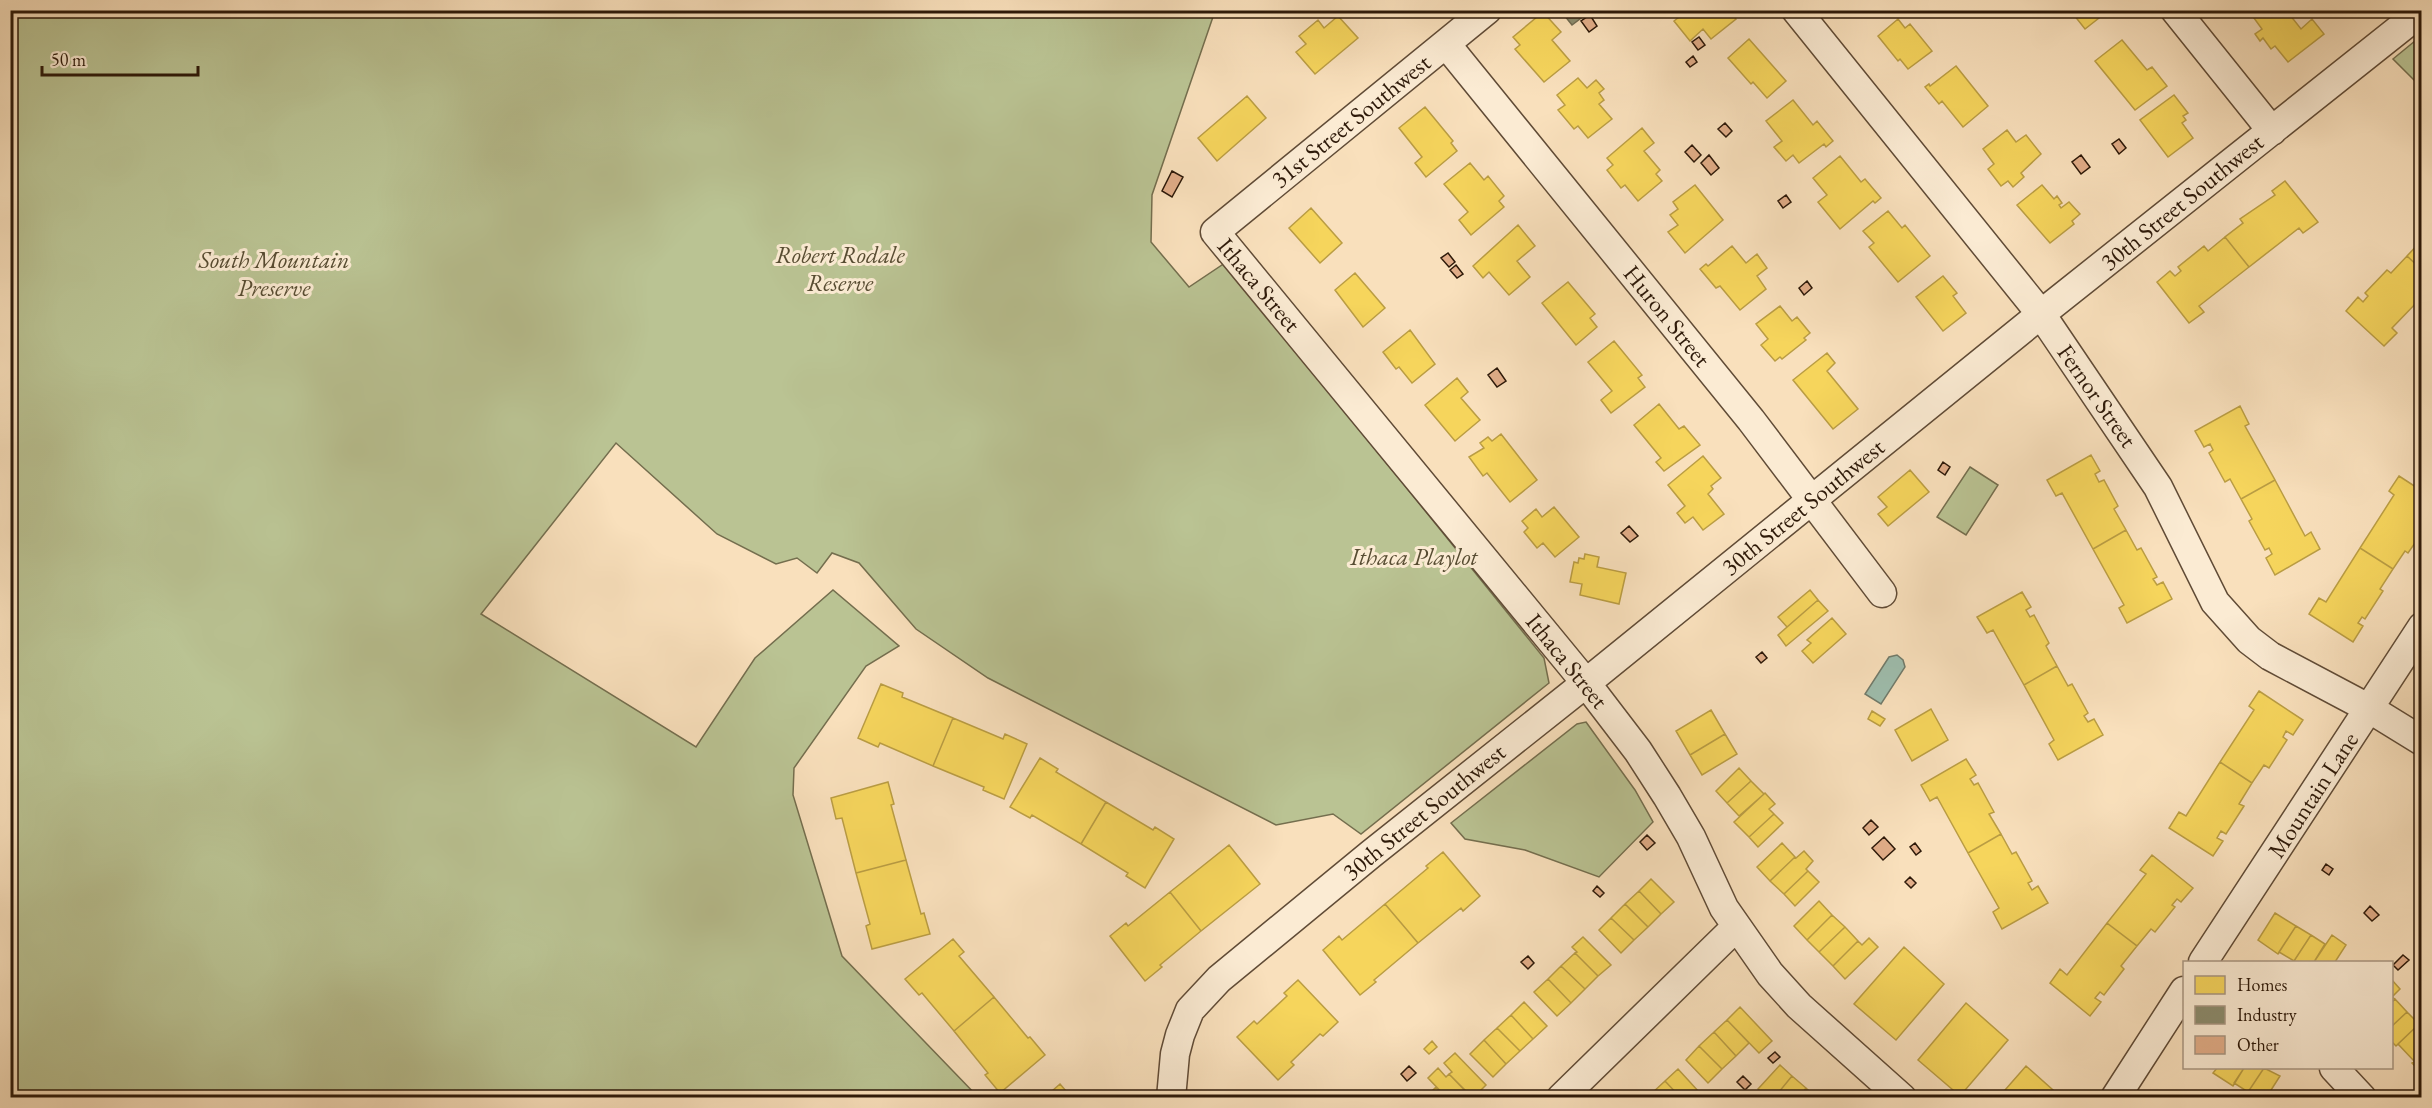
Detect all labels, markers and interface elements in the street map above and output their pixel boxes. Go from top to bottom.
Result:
scale bar [42,39,198,77]
street label: 31st Street Southwest [1265,47,1437,194]
text: 50 m [51,48,86,71]
street label: 30th Street Southwest [2094,126,2270,277]
street label: Ithaca Street [1211,231,1308,339]
park label: Robert Rodale Reserve [775,239,905,298]
park label: South Mountain Preserve [198,244,349,303]
street label: Huron Street [1617,258,1718,373]
street label: Fernor Street [2051,338,2145,454]
street label: 30th Street Southwest [1715,431,1891,582]
park label: Ithaca Playlot [1349,541,1479,572]
street label: Ithaca Street [1519,607,1616,715]
street label: Mountain Lane [2260,726,2365,864]
street label: 30th Street Southwest [1336,736,1512,887]
legend [2183,961,2393,1069]
text: Homes [2237,973,2288,996]
text: Industry [2237,1003,2297,1026]
text: Other [2237,1033,2279,1056]

